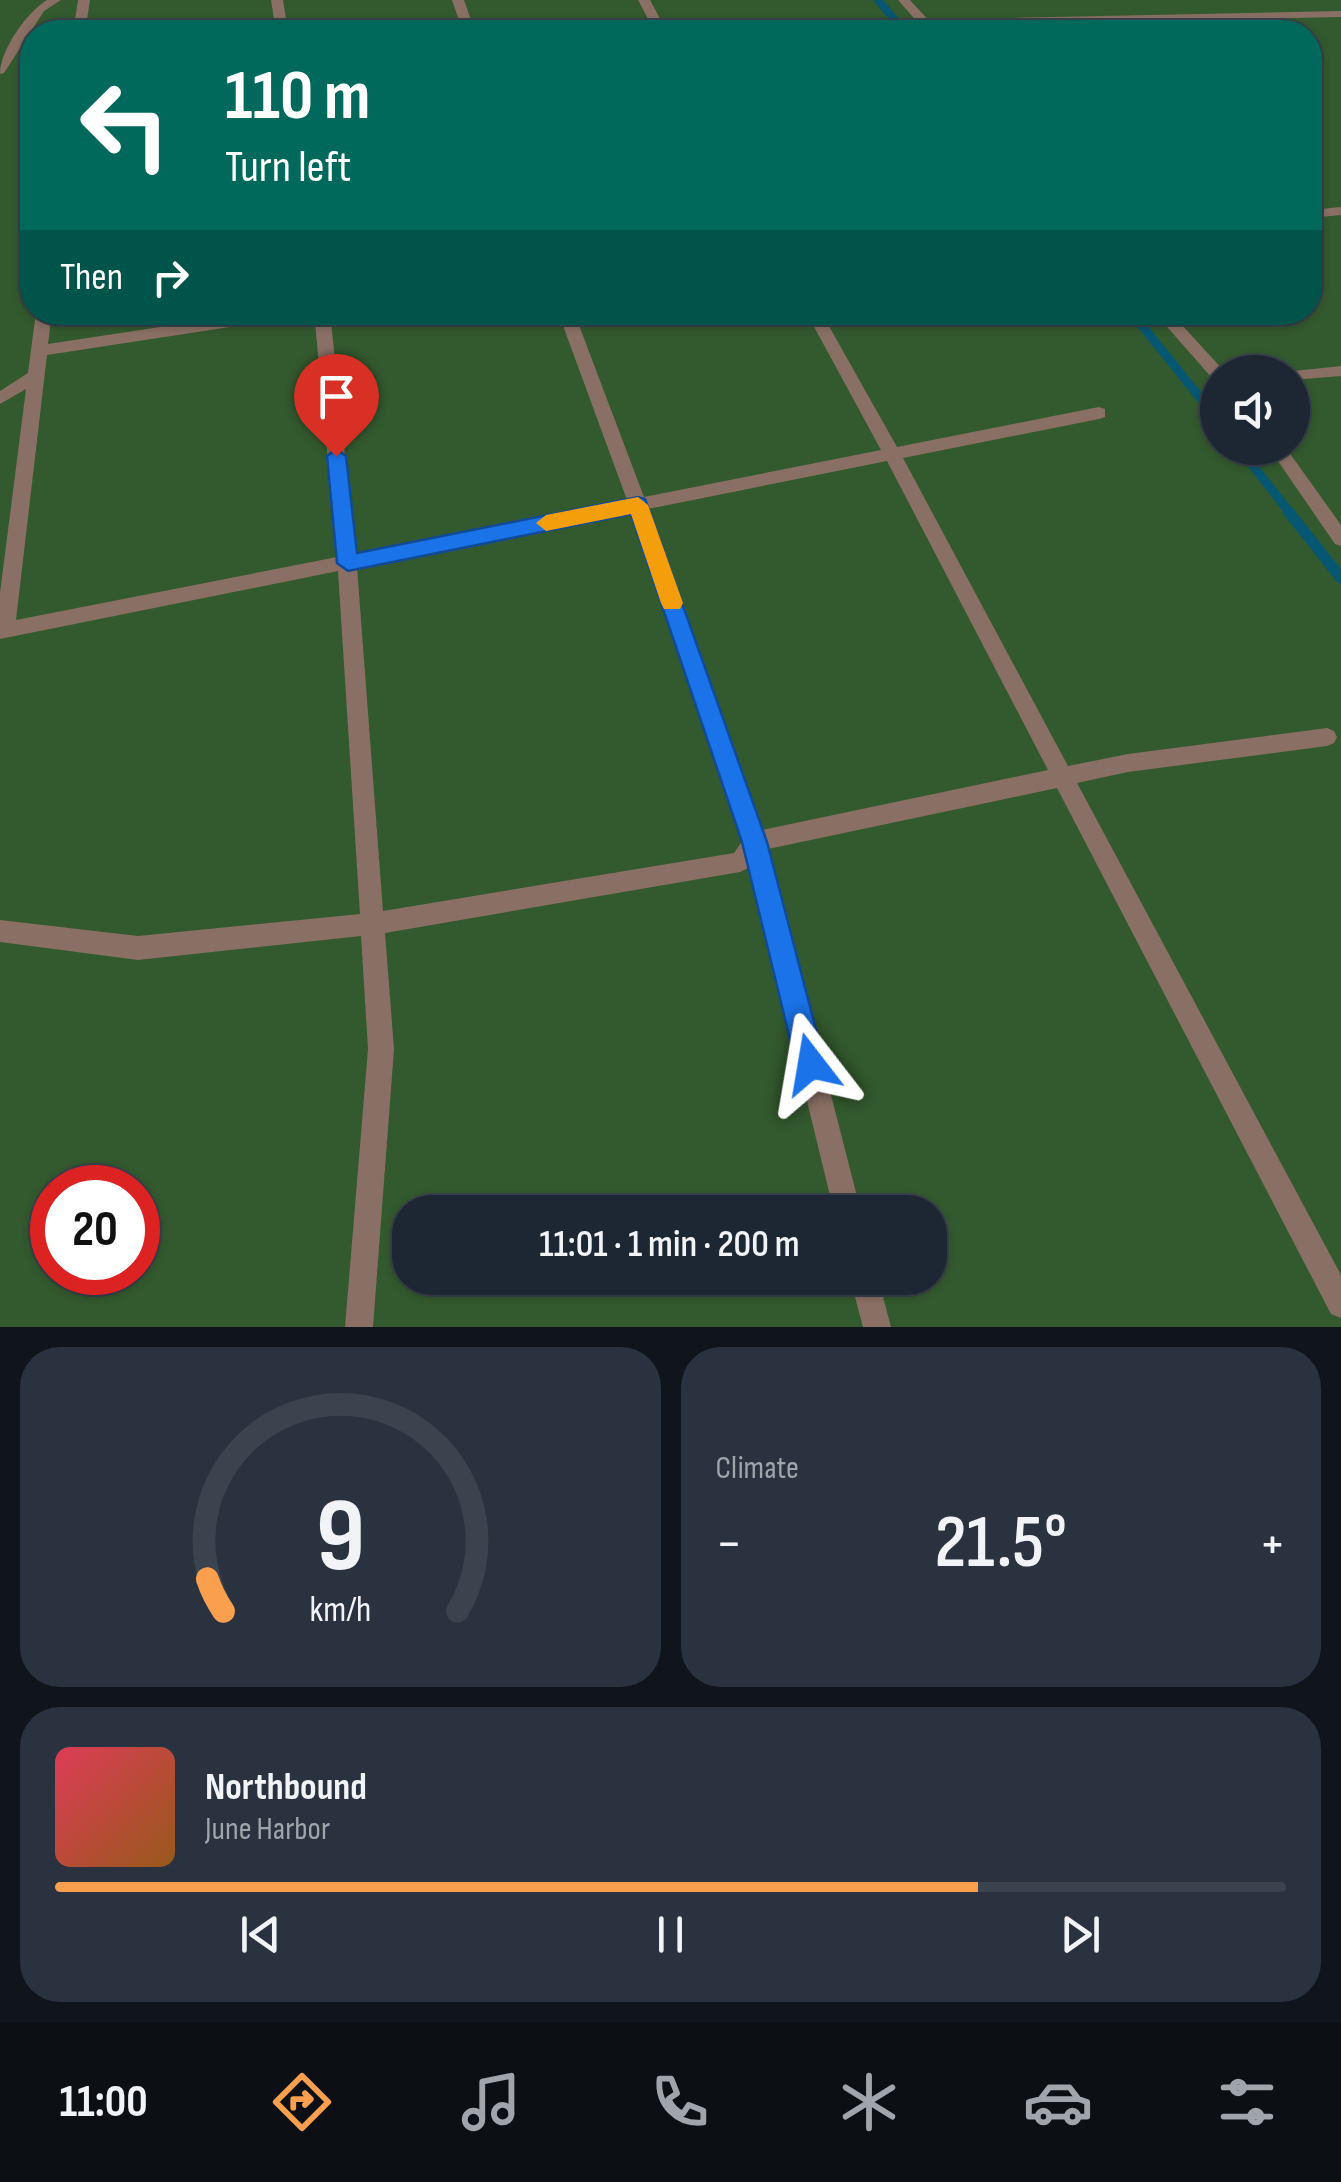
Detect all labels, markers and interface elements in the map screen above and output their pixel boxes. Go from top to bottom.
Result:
text: 110 m [225,55,371,139]
icon: left [60,60,190,190]
text: Turn left [225,140,351,195]
icon: right [143,250,198,305]
text: Then [60,255,123,300]
pin [294,354,379,457]
map controls [1200,355,1310,465]
button: sound [1200,355,1310,465]
icon: arrive [309,369,364,424]
position arrow [759,1012,863,1116]
speed limit sign: 20 [30,1165,160,1295]
text: 11:01 · 1 min · 200 m [539,1222,800,1267]
text: Climate [716,1449,799,1488]
text: 9 [316,1475,365,1600]
text: 21.5° [934,1498,1067,1589]
text: − [716,1511,742,1578]
text: + [1259,1511,1286,1578]
text: km/h [309,1589,371,1632]
text: Northbound [205,1765,367,1810]
text: June Harbor [205,1810,330,1849]
icon: previous [233,1907,288,1962]
icon: pause [643,1907,698,1962]
icon: next [1053,1907,1108,1962]
icon: directions [267,2067,337,2137]
icon: music [456,2067,526,2137]
icon: phone [645,2067,715,2137]
icon: climate [834,2067,904,2137]
icon: car [1023,2067,1093,2137]
icon: filters [1212,2067,1282,2137]
text: 11:00 [59,2075,148,2130]

